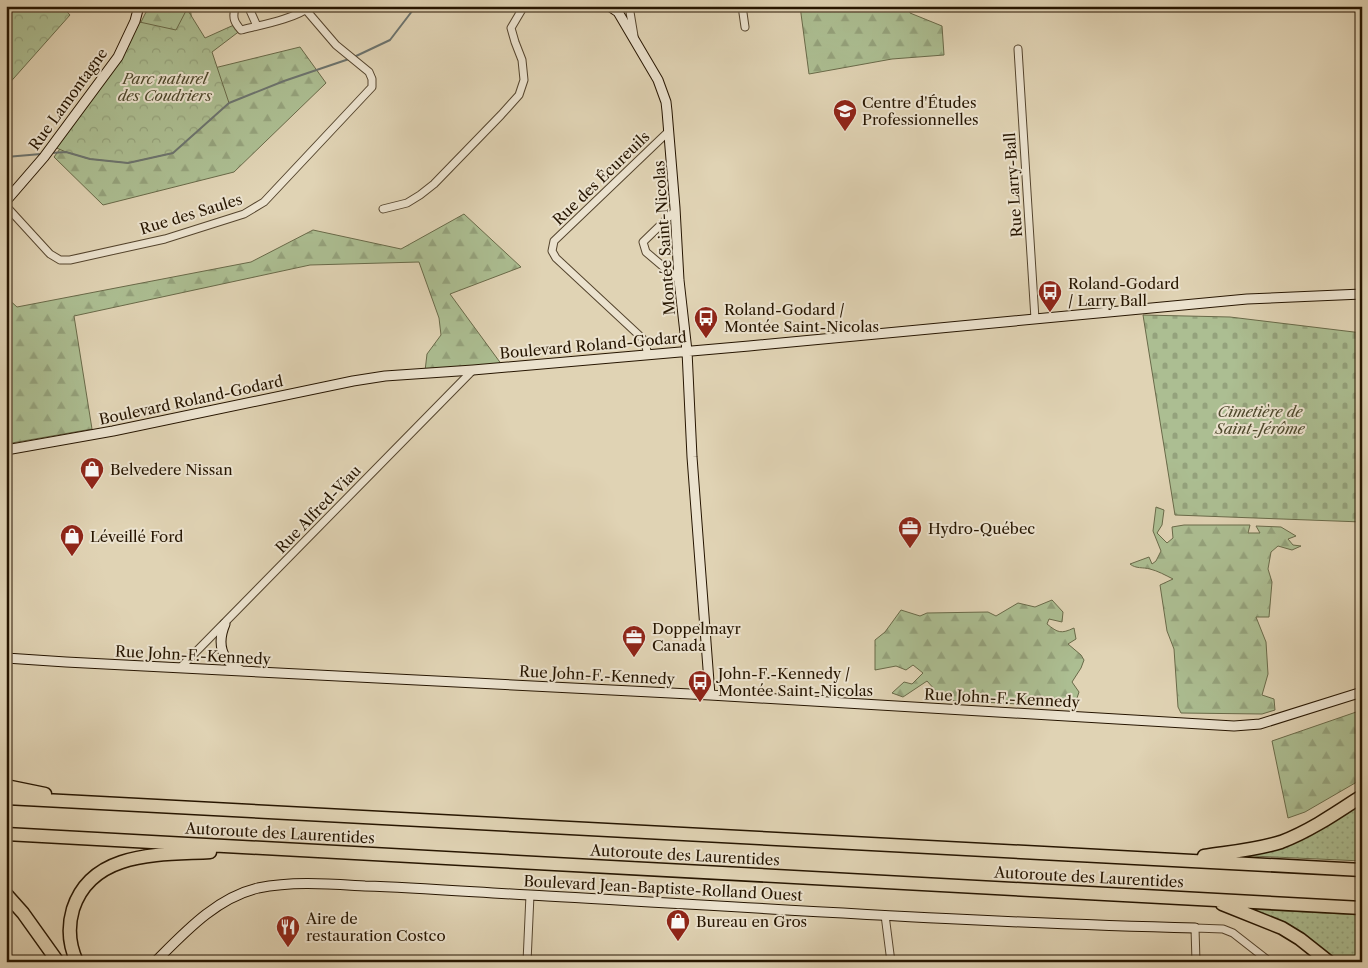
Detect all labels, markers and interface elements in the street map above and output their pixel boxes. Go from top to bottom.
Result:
street label: Rue Lamontagne [25,44,111,154]
park label: Parc naturel des Coudriers [118,69,213,105]
place label: Centre d'Études Professionnelles [862,93,979,129]
school or university icon: Centre d'Études Professionnelles [832,98,858,132]
street label: Rue des Écureuils [549,127,653,229]
street label: Rue Larry-Ball [1000,131,1026,238]
street label: Montée Saint-Nicolas [649,160,679,316]
street label: Rue des Saules [137,189,245,239]
place label: Roland-Godard / Larry Ball [1068,274,1179,310]
bus stop icon: Roland-Godard / Larry Ball [1037,279,1063,313]
place label: Roland-Godard / Montée Saint-Nicolas [724,300,879,336]
bus stop icon: Roland-Godard / Montée Saint-Nicolas [693,305,719,339]
street label: Boulevard Roland-Godard [499,327,687,363]
street label: Boulevard Roland-Godard [97,371,285,429]
park label: Cimetière de Saint-Jérôme [1214,402,1305,438]
shop icon: Belvedere Nissan [79,456,105,490]
place label: Belvedere Nissan [110,460,233,479]
street label: Rue Alfred-Viau [271,461,365,557]
office icon: Hydro-Québec [897,515,923,549]
place label: Hydro-Québec [928,519,1035,538]
shop icon: Léveillé Ford [59,523,85,557]
place label: Léveillé Ford [90,527,184,546]
place label: Doppelmayr Canada [652,619,742,655]
office icon: Doppelmayr Canada [621,624,647,658]
street label: Rue John-F.-Kennedy [115,641,272,669]
street label: Rue John-F.-Kennedy [519,661,676,689]
place label: John-F.-Kennedy / Montée Saint-Nicolas [716,664,873,700]
bus stop icon: John-F.-Kennedy / Montée Saint-Nicolas [687,669,713,703]
street label: Rue John-F.-Kennedy [924,684,1081,712]
street label: Autoroute des Laurentides [184,818,375,847]
street label: Autoroute des Laurentides [589,840,780,869]
street label: Autoroute des Laurentides [993,862,1184,891]
street label: Boulevard Jean-Baptiste-Rolland Ouest [523,871,804,905]
shop icon: Bureau en Gros [665,908,691,942]
place label: Aire de restauration Costco [305,909,446,945]
place label: Bureau en Gros [696,912,807,931]
restaurant icon: Aire de restauration Costco [275,914,301,948]

